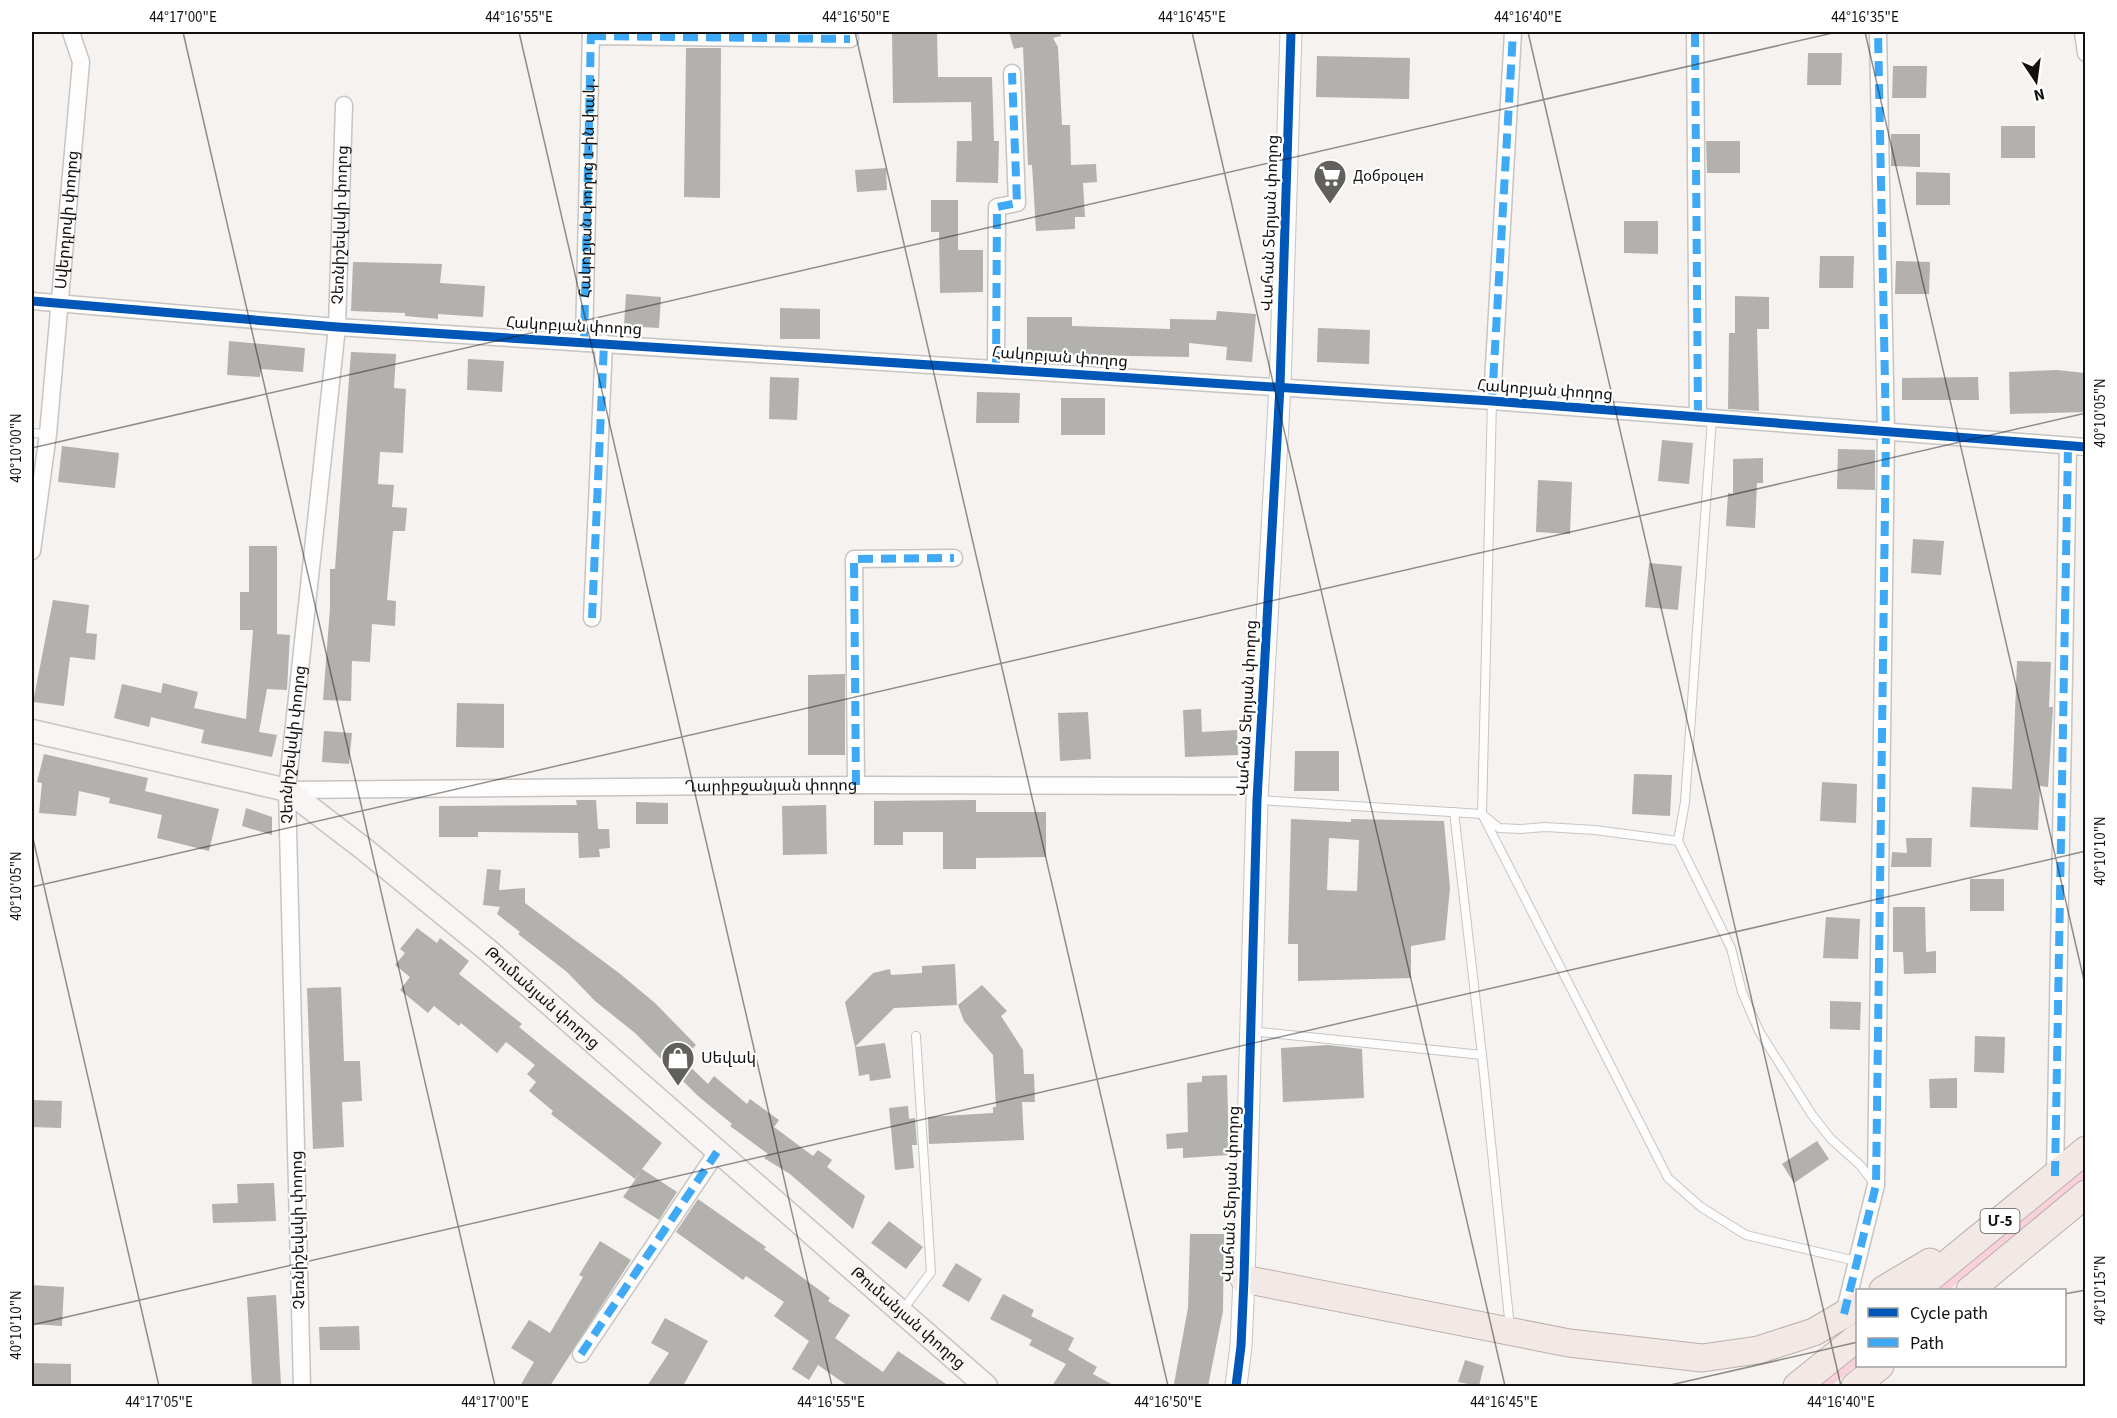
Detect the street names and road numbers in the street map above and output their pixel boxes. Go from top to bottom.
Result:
street label: Հակոբյան փողոց 1-ին փակ․ [574,76,601,298]
street label: Վահան Տերյան փողոց [1256,134,1284,312]
street label: Չեռնիշեվսկի փողոց [327,145,354,305]
street label: Սվերդլովի փողոց [50,149,84,290]
street label: Հակոբյան փողոց [505,311,643,341]
street label: Հակոբյան փողոց [991,341,1129,373]
street label: Հակոբյան փողոց [1476,374,1614,406]
street label: Վահան Տերյան փողոց [1231,619,1263,797]
street label: Չեռնիշեվսկի փողոց [276,664,311,824]
street label: Ղարիբջանյան փողոց [684,774,858,798]
street label: Թումանյան փողոց [480,941,605,1054]
street label: Վահան Տերյան փողոց [1217,1105,1245,1283]
street label: Չեռնիշեվսկի փողոց [286,1150,310,1310]
road number: Մ-5 [1980,1209,2020,1233]
street label: Թումանյան փողոց [846,1261,970,1374]

